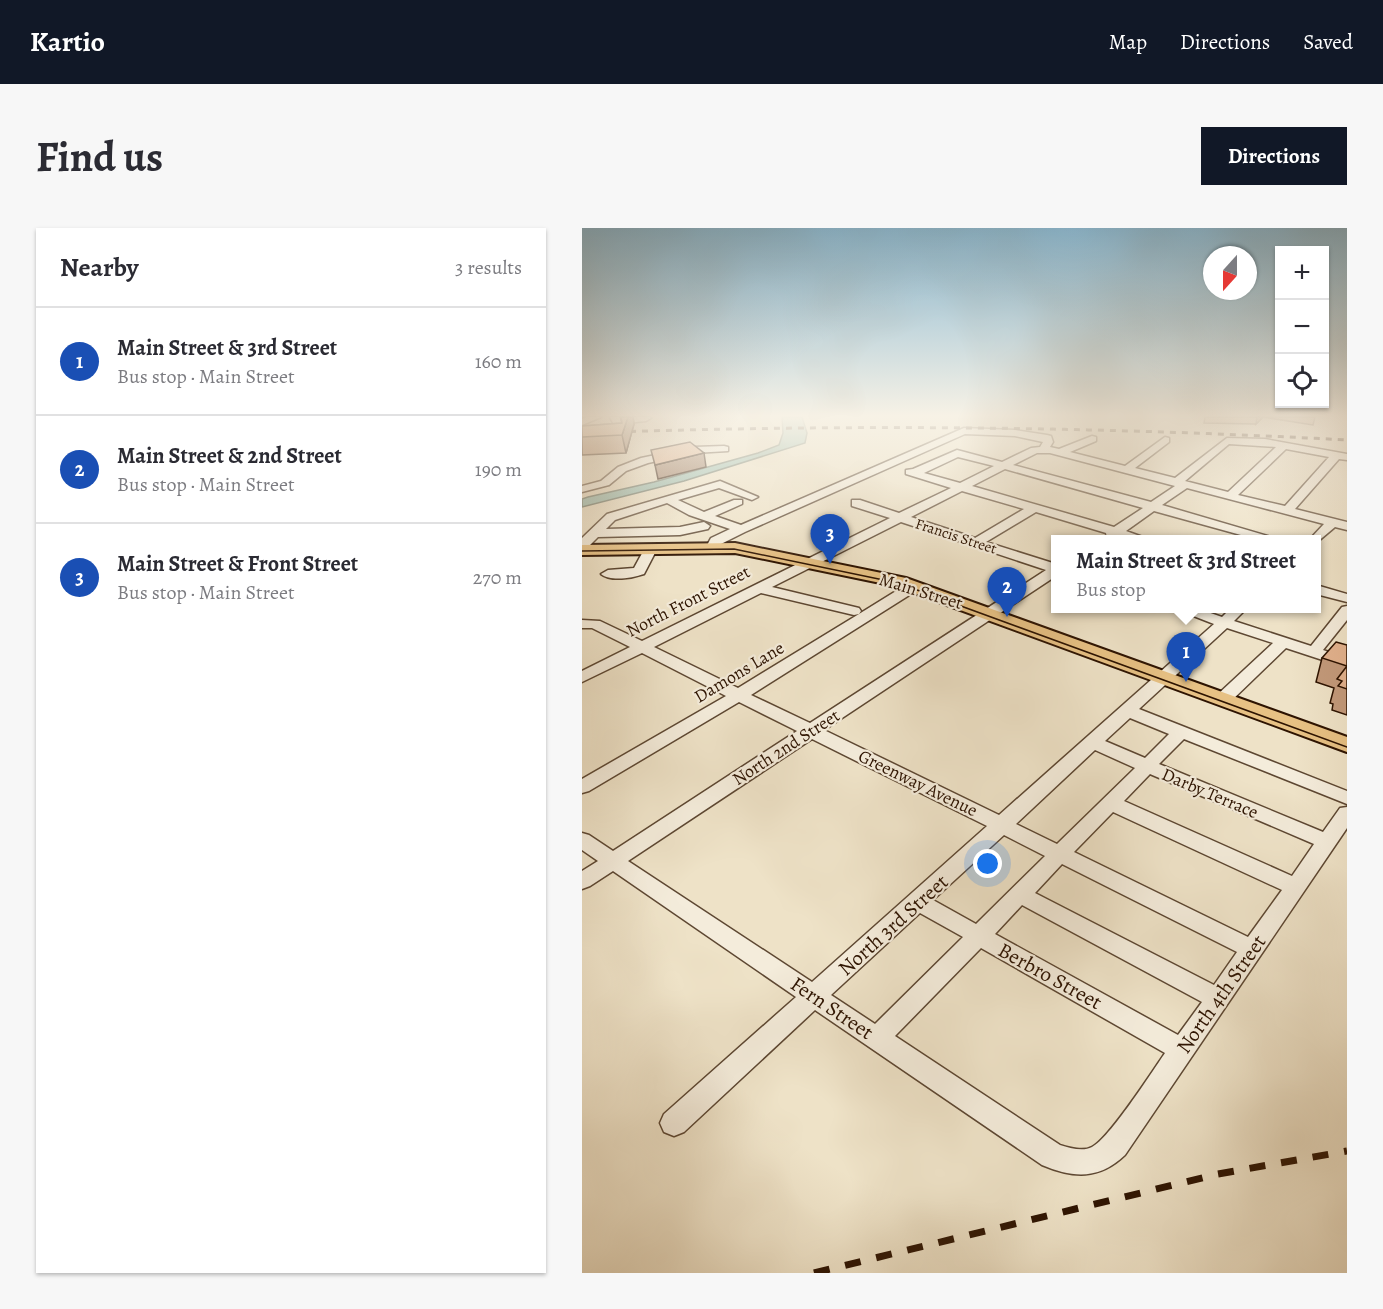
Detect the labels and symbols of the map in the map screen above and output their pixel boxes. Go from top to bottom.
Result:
north arrow [1203,246,1257,300]
street label: Francis Street [913,513,999,559]
pin: 3 [810,514,850,564]
street label: North Front Street [622,559,754,643]
street label: Main Street [876,567,966,615]
pin: 2 [988,568,1026,617]
pin: 1 [1166,632,1206,682]
street label: Damons Lane [689,636,789,708]
street label: North 2nd Street [728,703,844,791]
street label: Greenway Avenue [854,744,982,822]
street label: Darby Terrace [1158,762,1262,824]
your location [973,849,1002,878]
street label: North 3rd Street [832,868,954,982]
street label: North 4th Street [1170,929,1272,1059]
street label: Berbro Street [993,936,1107,1016]
street label: Fern Street [785,970,879,1046]

